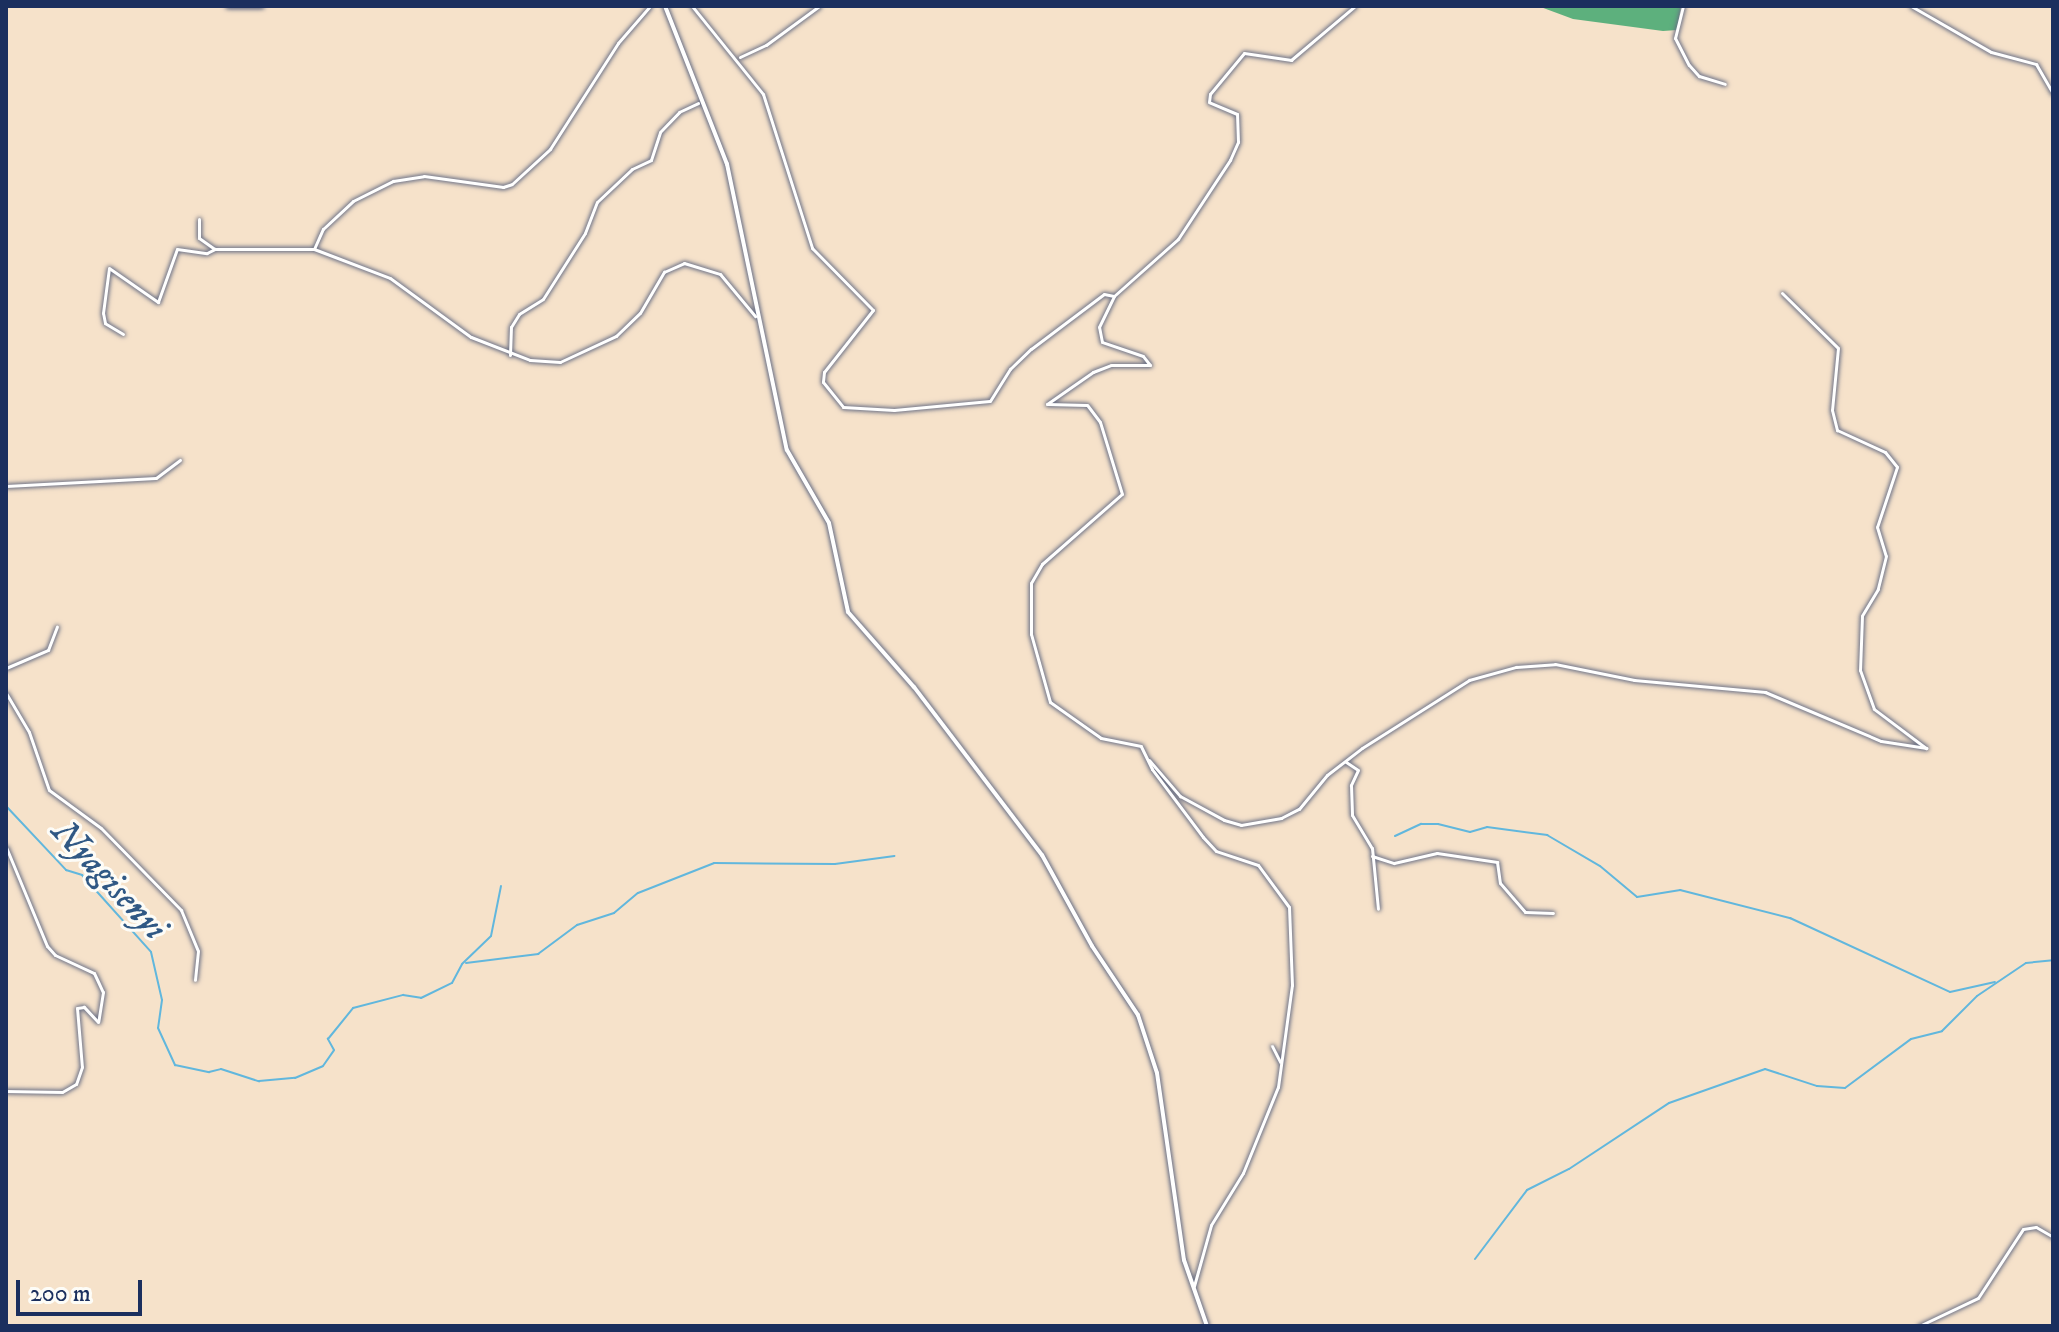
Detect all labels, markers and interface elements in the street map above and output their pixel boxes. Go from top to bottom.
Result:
water label: Nyagisenyi [42,811,176,949]
scale bar [20,1264,146,1314]
text: 200 m [30,1279,91,1309]

